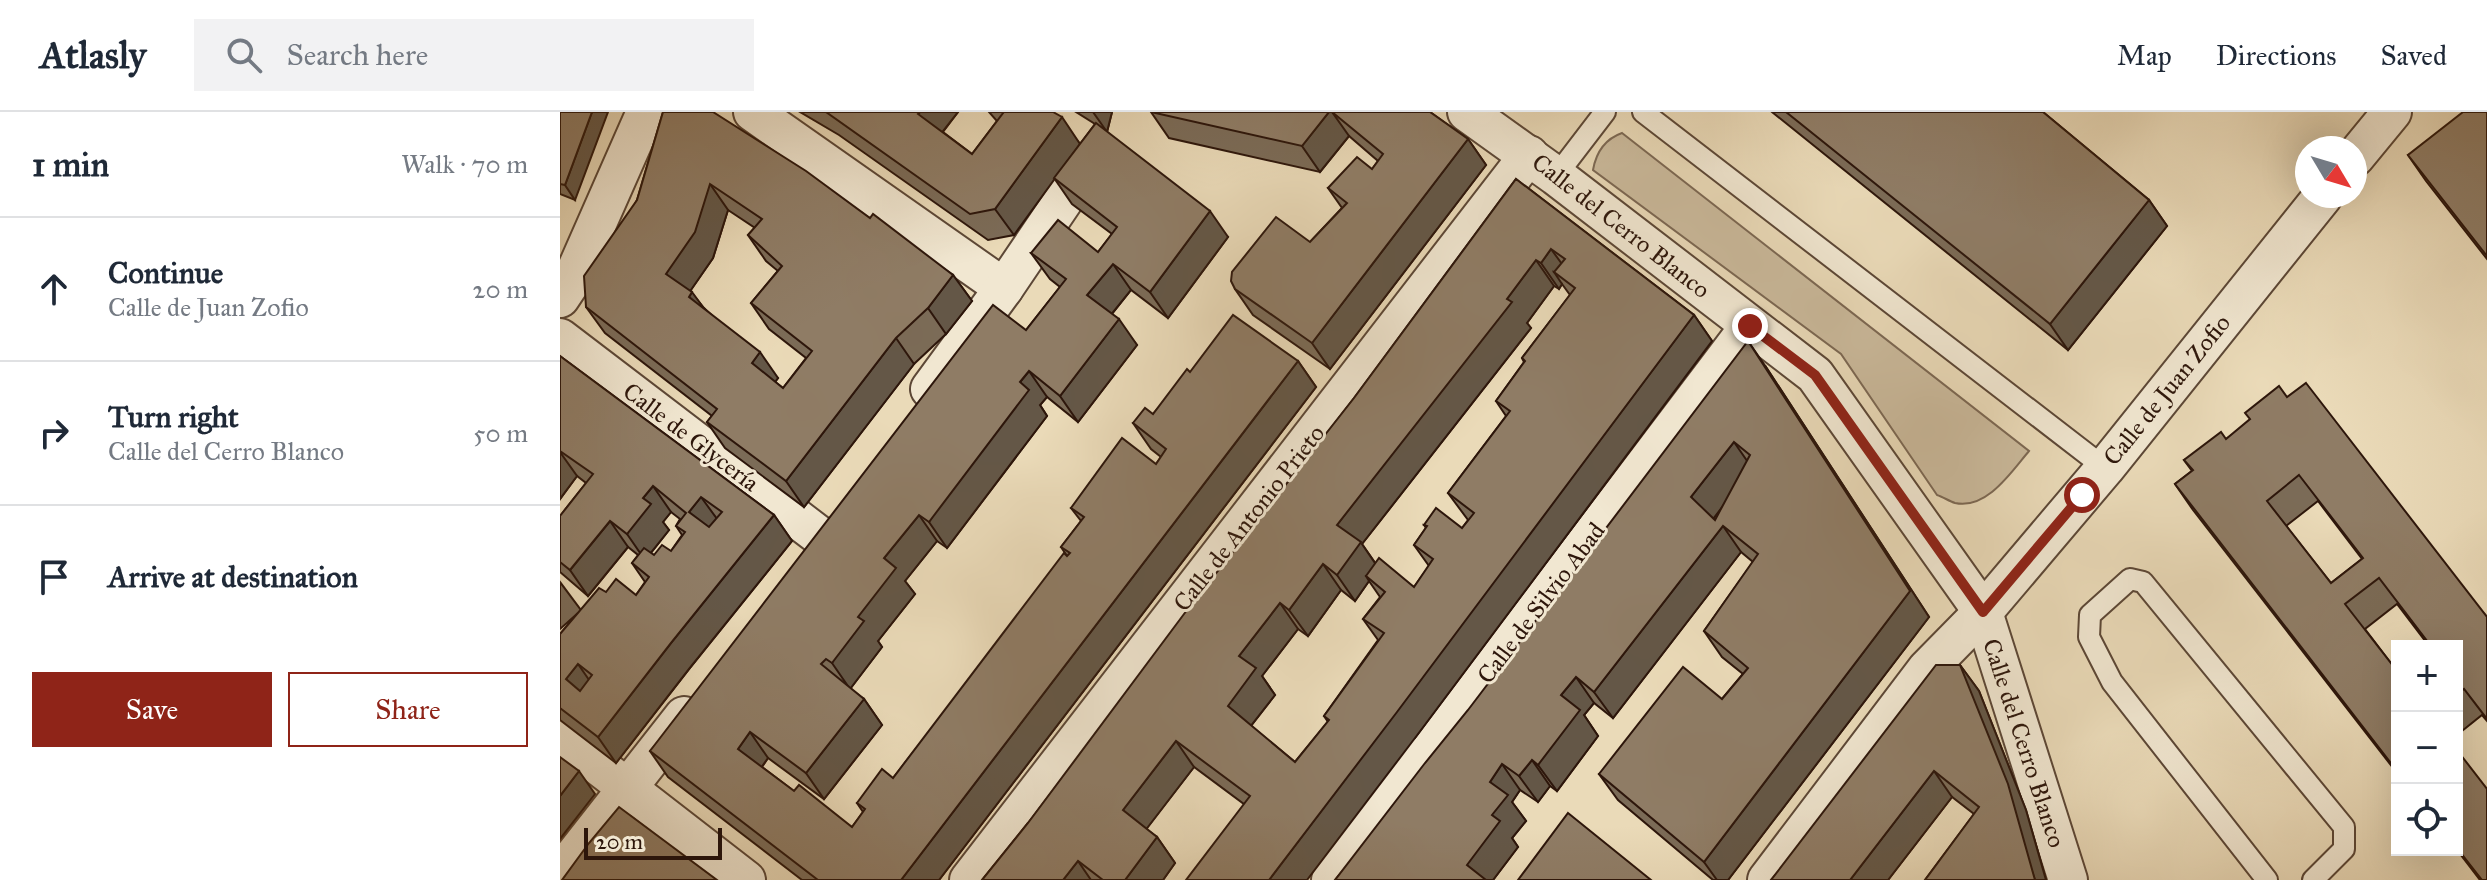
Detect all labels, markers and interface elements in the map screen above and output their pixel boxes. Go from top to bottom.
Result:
search box [194,19,754,91]
text: Atlasly [40,32,146,78]
icon: search [222,33,266,77]
text: Search here [286,37,428,73]
text: Map [2117,38,2172,73]
text: Directions [2216,38,2337,73]
text: Saved [2381,38,2447,73]
north arrow [2295,136,2367,208]
text: 1 min [32,144,109,185]
street label: Calle del Cerro Blanco [1526,147,1716,305]
text: Walk · 70 m [401,148,528,180]
text: Continue [108,255,223,291]
icon: ahead [32,267,76,311]
text: 20 m [473,273,528,305]
text: Calle de Juan Zofio [108,291,309,323]
route end [1732,308,1768,344]
street label: Calle de Juan Zofio [2097,308,2237,472]
street label: Calle de Glycería [617,376,766,498]
text: Turn right [108,399,239,435]
icon: right [32,411,76,455]
text: 50 m [473,417,528,449]
street label: Calle de Antonio Prieto [1167,419,1331,617]
text: Calle del Cerro Blanco [108,435,344,467]
route start [2064,477,2100,513]
street label: Calle de Silvio Abad [1471,517,1611,689]
icon: arrive [32,555,76,599]
text: Arrive at destination [108,559,358,595]
street label: Calle del Cerro Blanco [1976,635,2072,851]
map controls [2391,640,2463,856]
button: + [2391,640,2463,712]
button: Save [32,672,272,747]
button: Share [288,672,528,747]
button: − [2391,712,2463,784]
button: locate [2391,784,2463,856]
scale bar [584,824,722,860]
text: 20 m [596,828,643,855]

